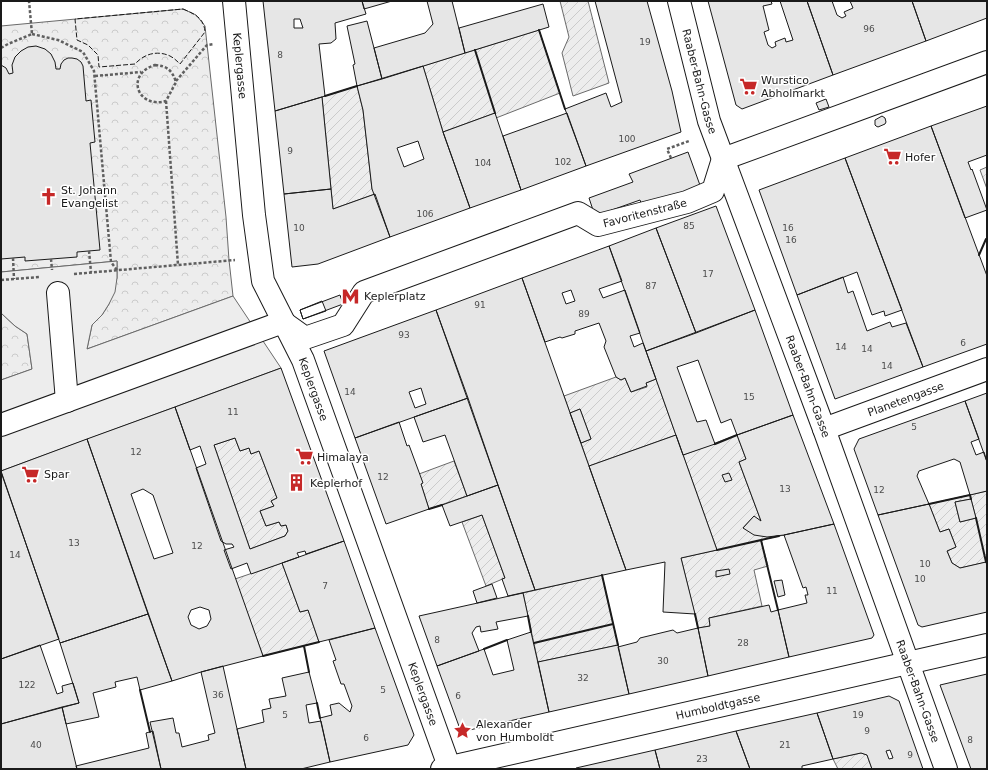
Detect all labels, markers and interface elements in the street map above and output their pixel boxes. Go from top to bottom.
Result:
house number: 96 [863,24,875,34]
street label: Raaber-Bahn-Gasse [680,27,720,136]
street label: Keplergasse [230,32,250,100]
house number: 19 [639,37,651,47]
house number: 8 [277,50,283,60]
place label: Wurstico Abholmarkt [761,74,826,100]
supermarket icon: Wurstico Abholmarkt [738,76,758,96]
house number: 100 [618,134,636,144]
house number: 9 [287,146,293,156]
supermarket icon: Hofer [882,147,902,167]
place label: Hofer [905,151,936,164]
house number: 102 [554,157,572,167]
house number: 104 [474,158,492,168]
place label: St. Johann Evangelist [61,184,119,210]
church icon: St. Johann Evangelist [38,186,58,206]
street label: Favoritenstraße [602,196,688,230]
house number: 106 [416,209,434,219]
house number: 85 [683,221,695,231]
house number: 10 [293,223,305,233]
house number: 16 [782,223,794,233]
house number: 16 [785,235,797,245]
house number: 17 [702,269,714,279]
house number: 87 [645,281,657,291]
metro station icon: Keplerplatz [341,286,361,306]
place label: Keplerplatz [364,290,426,303]
house number: 91 [474,300,486,310]
house number: 89 [578,309,590,319]
house number: 93 [398,330,410,340]
street label: Raaber-Bahn-Gasse [783,333,833,440]
house number: 6 [960,338,966,348]
house number: 14 [835,342,847,352]
house number: 14 [861,344,873,354]
street label: Keplergasse [296,356,331,423]
house number: 14 [881,361,893,371]
street label: Planetengasse [866,379,946,419]
house number: 14 [344,387,356,397]
house number: 15 [743,392,755,402]
house number: 11 [227,407,239,417]
house number: 5 [911,422,917,432]
house number: 12 [130,447,142,457]
supermarket icon: Himalaya [294,447,314,467]
place label: Himalaya [317,451,369,464]
supermarket icon: Spar [21,464,41,484]
place label: Spar [44,468,70,481]
house number: 12 [377,472,389,482]
building icon: Keplerhof [287,473,307,493]
place label: Keplerhof [310,477,363,490]
house number: 13 [779,484,791,494]
house number: 12 [873,485,885,495]
house number: 13 [68,538,80,548]
house number: 12 [191,541,203,551]
house number: 14 [9,550,21,560]
house number: 10 [919,559,931,569]
house number: 10 [914,574,926,584]
house number: 7 [322,581,328,591]
house number: 11 [826,586,838,596]
house number: 8 [434,635,440,645]
house number: 28 [737,638,749,648]
street label: Raaber-Bahn-Gasse [894,638,943,745]
house number: 30 [657,656,669,666]
street label: Keplergasse [406,660,440,728]
house number: 32 [577,673,589,683]
house number: 122 [18,680,36,690]
house number: 5 [380,685,386,695]
house number: 36 [212,690,224,700]
street label: Humboldtgasse [675,690,762,722]
house number: 6 [455,691,461,701]
house number: 5 [282,710,288,720]
house number: 19 [852,710,864,720]
place label: Alexander von Humboldt [476,718,554,744]
place icon: Alexander von Humboldt [453,720,473,740]
house number: 9 [864,726,870,736]
house number: 6 [363,733,369,743]
house number: 8 [967,735,973,745]
house number: 40 [30,740,42,750]
house number: 21 [779,740,791,750]
house number: 9 [907,750,913,760]
house number: 23 [696,754,708,764]

